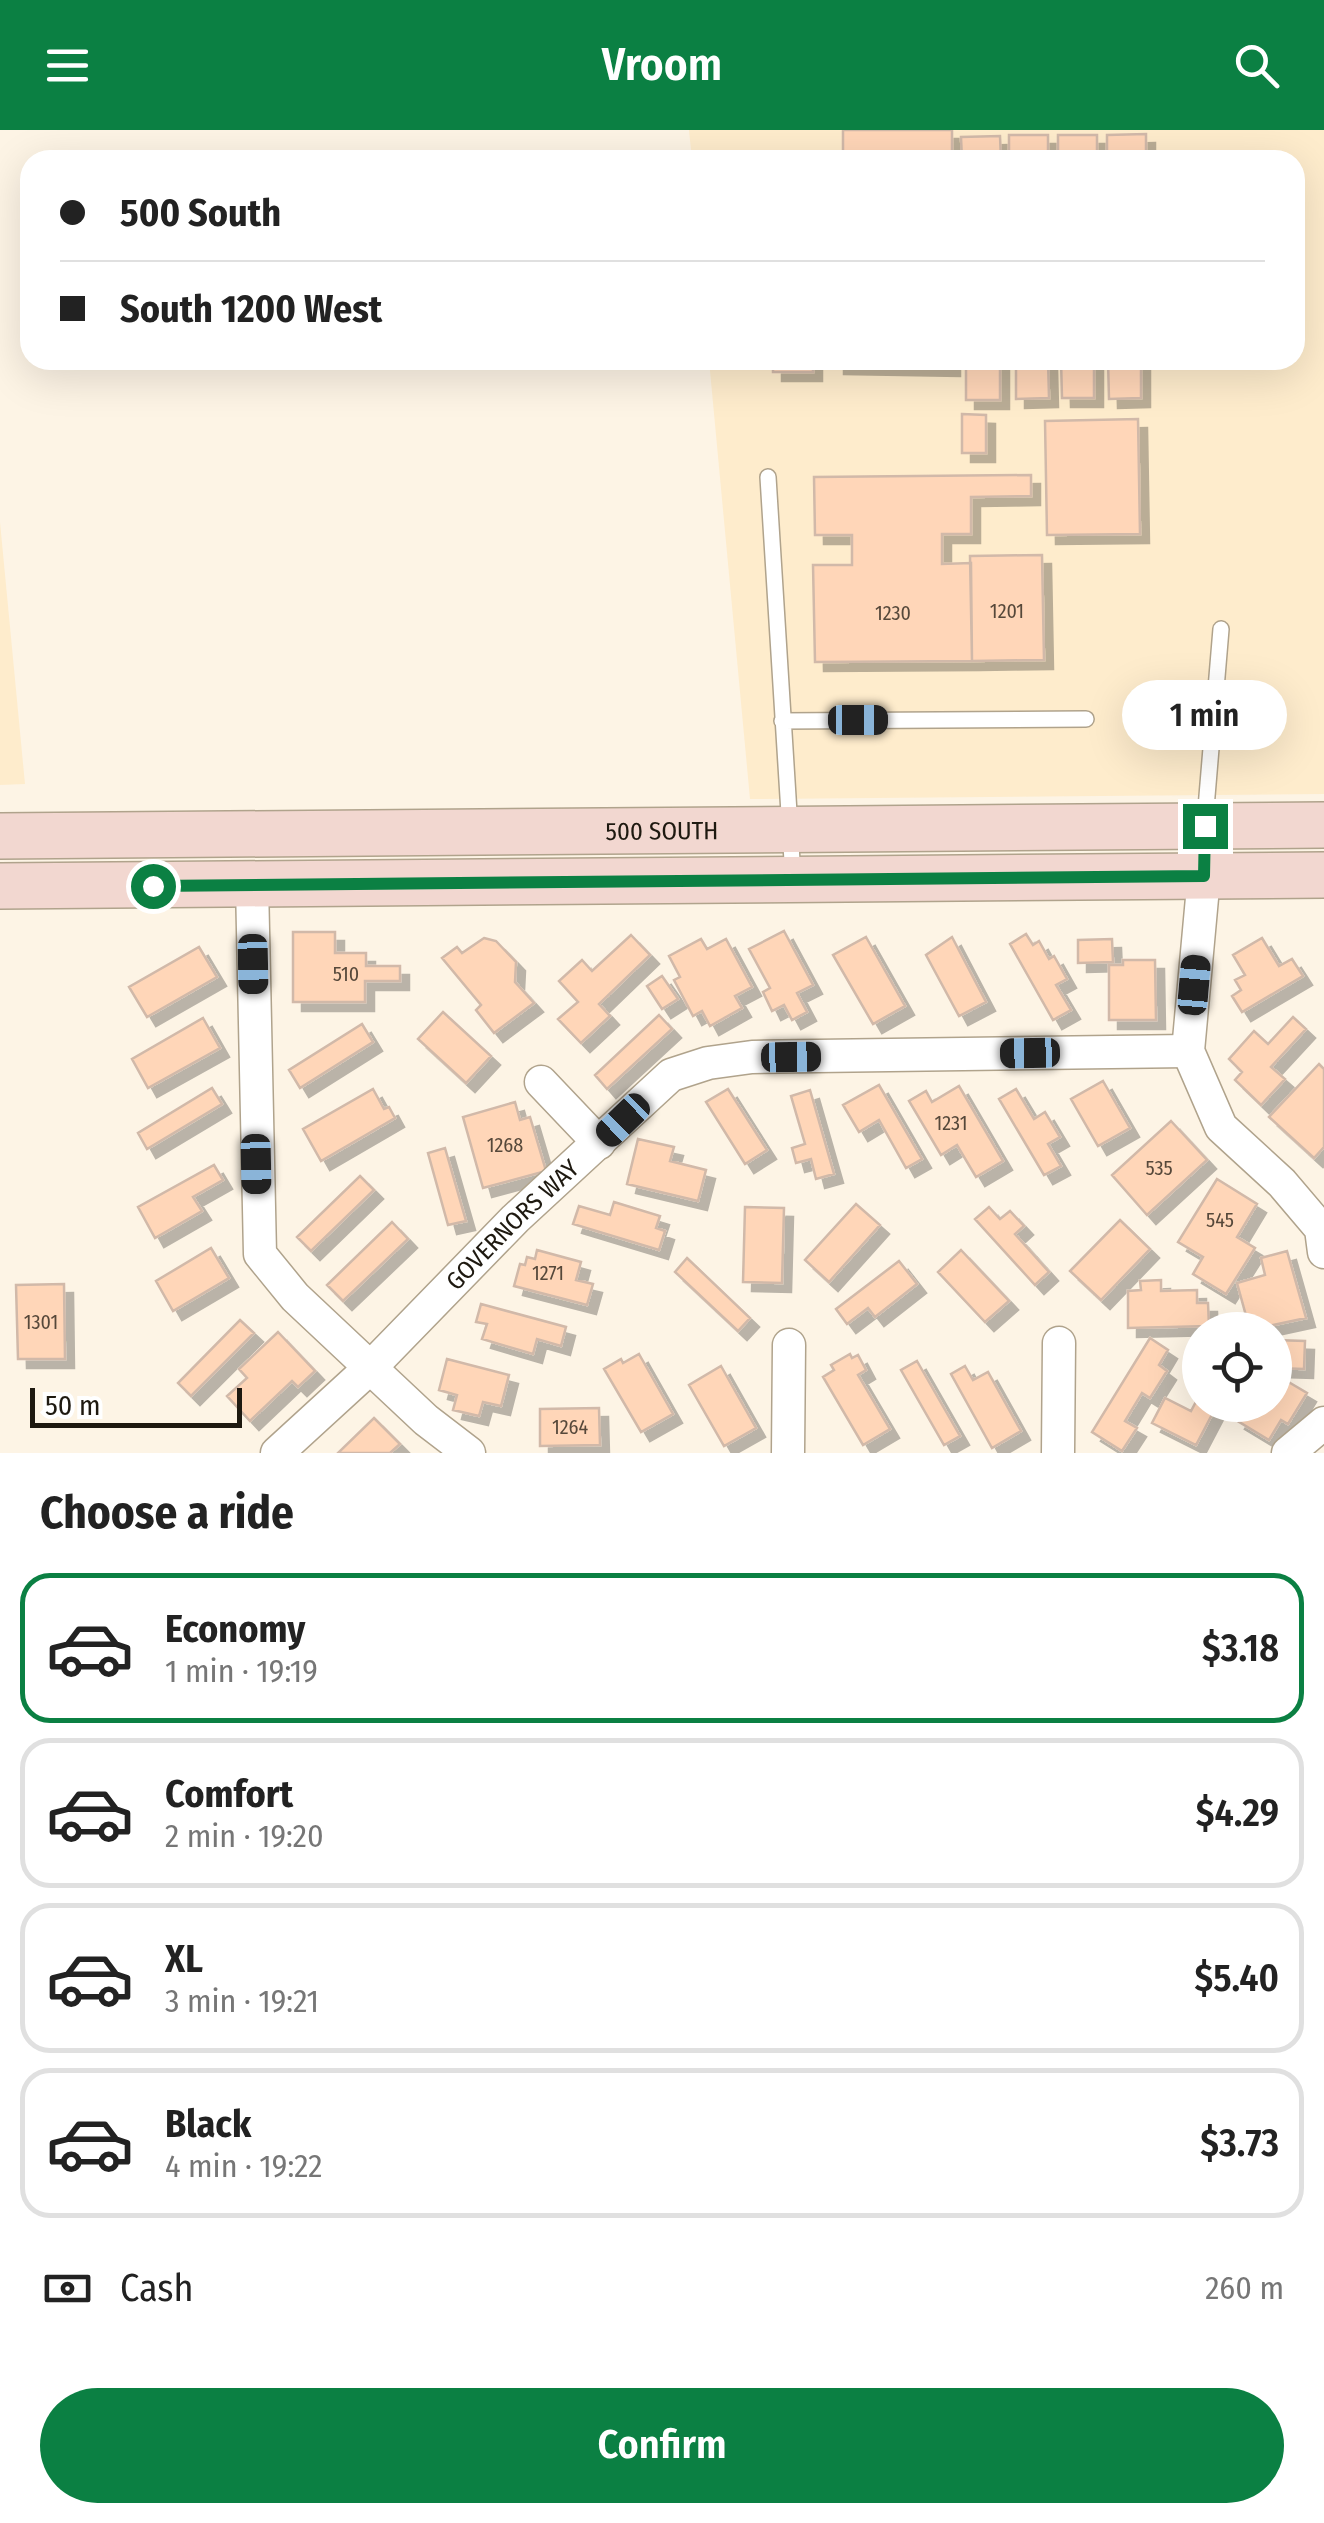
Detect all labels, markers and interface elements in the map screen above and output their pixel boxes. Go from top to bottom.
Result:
icon: menu [40,38,95,93]
text: Vroom [602,38,722,92]
icon: search [1229,38,1284,93]
text: 500 South [120,190,281,236]
text: South 1200 West [120,286,382,332]
house number: 1201 [990,599,1024,623]
house number: 1230 [875,601,911,625]
callout: 1 min [1122,681,1288,751]
text: 1 min [1170,696,1239,734]
car [828,705,888,735]
route end [1183,804,1228,849]
street label: 500 SOUTH [605,816,719,847]
route start [131,864,176,909]
car [237,934,269,994]
car [1176,954,1212,1016]
house number: 510 [333,962,359,986]
car [1000,1037,1060,1069]
car [761,1041,821,1073]
car [591,1088,655,1152]
house number: 1231 [935,1111,967,1135]
house number: 1268 [487,1133,523,1157]
car [240,1134,272,1194]
street label: GOVERNORS WAY [440,1153,586,1297]
house number: 535 [1145,1156,1173,1180]
house number: 545 [1206,1208,1234,1232]
house number: 1271 [532,1261,564,1285]
house number: 1301 [24,1310,58,1334]
map controls [1182,1312,1292,1422]
button: locate [1182,1312,1292,1422]
scale bar [30,1383,242,1428]
text: 50 m [45,1389,101,1422]
house number: 1264 [552,1415,588,1439]
text: Choose a ride [40,1486,294,1540]
icon: car [45,1603,135,1693]
text: Economy [165,1606,305,1652]
text: $3.18 [1202,1625,1279,1671]
text: 1 min · 19:19 [165,1652,318,1690]
icon: car [45,1768,135,1858]
text: Comfort [165,1771,293,1817]
text: $4.29 [1196,1790,1279,1836]
text: 2 min · 19:20 [165,1817,324,1855]
icon: car [45,1933,135,2023]
text: XL [165,1936,203,1982]
text: $5.40 [1194,1955,1279,2001]
text: 3 min · 19:21 [165,1982,319,2020]
icon: car [45,2098,135,2188]
text: Black [165,2101,251,2147]
text: $3.73 [1200,2120,1279,2166]
text: 4 min · 19:22 [165,2147,322,2185]
icon: cash [40,2261,95,2316]
text: Cash [120,2265,194,2311]
text: 260 m [1205,2269,1284,2307]
button: Confirm [40,2388,1284,2503]

